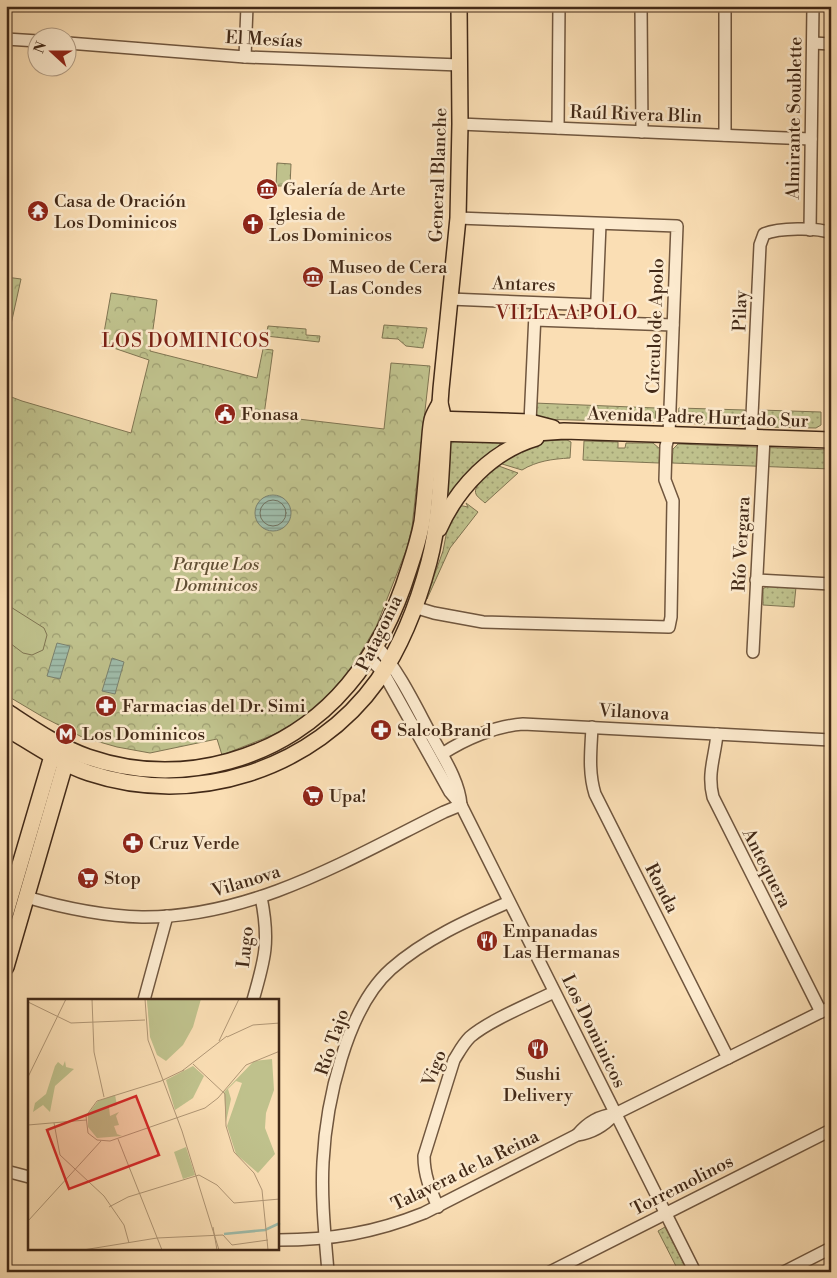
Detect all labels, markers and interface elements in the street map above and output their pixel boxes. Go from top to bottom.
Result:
street label: El Mesías [225,26,303,53]
north arrow [28,28,78,78]
street label: Almirante Soublette [782,36,807,201]
text: N [30,39,51,56]
street label: Raúl Rivera Blin [569,101,703,128]
street label: General Blanche [425,107,452,243]
museum icon: Galería de Arte [255,177,279,201]
place label: Galería de Arte [283,178,406,201]
place label: Casa de Oración Los Dominicos [54,190,186,234]
temple icon: Casa de Oración Los Dominicos [26,199,50,223]
place label: Iglesia de Los Dominicos [269,203,392,247]
church icon: Iglesia de Los Dominicos [241,212,265,236]
place label: Museo de Cera Las Condes [329,256,448,300]
street label: Círculo de Apolo [642,258,669,394]
museum icon: Museo de Cera Las Condes [301,265,325,289]
street label: Antares [491,272,556,297]
street label: Pilay [728,290,753,332]
district label: VILLA APOLO [495,301,638,325]
district label: LOS DOMINICOS [102,329,270,353]
public building icon: Fonasa [213,402,237,426]
street label: Avenida Padre Hurtado Sur [586,402,809,433]
place label: Fonasa [241,403,299,426]
street label: Río Vergara [728,495,756,592]
park label: Parque Los Dominicos [172,553,259,597]
street label: Patagonia [351,591,408,675]
pharmacy icon: Farmacias del Dr. Simi [94,694,118,718]
place label: Farmacias del Dr. Simi [122,695,306,718]
street label: Vilanova [597,699,671,726]
pharmacy icon: SalcoBrand [369,718,393,742]
place label: SalcoBrand [397,719,492,742]
metro station icon: Los Dominicos [54,722,78,746]
place label: Los Dominicos [82,723,205,746]
supermarket icon: Upa! [301,784,325,808]
place label: Upa! [329,785,366,808]
street label: Antequera [736,824,797,912]
pharmacy icon: Cruz Verde [121,831,145,855]
place label: Cruz Verde [149,832,240,855]
street label: Vilanova [208,860,284,903]
street label: Ronda [639,860,684,918]
supermarket icon: Stop [76,866,100,890]
place label: Stop [104,867,141,890]
place label: Empanadas Las Hermanas [503,920,620,964]
street label: Lugo [232,925,259,969]
restaurant icon: Empanadas Las Hermanas [475,929,499,953]
street label: Los Dominicos [556,971,631,1092]
inset map [28,999,279,1250]
street label: Río Tajo [310,1006,355,1078]
restaurant icon: Sushi Delivery [526,1037,550,1061]
street label: Vigo [417,1047,452,1091]
place label: Sushi Delivery [503,1063,573,1107]
street label: Talavera de la Reina [388,1124,544,1216]
street label: Torremolinos [627,1150,737,1221]

